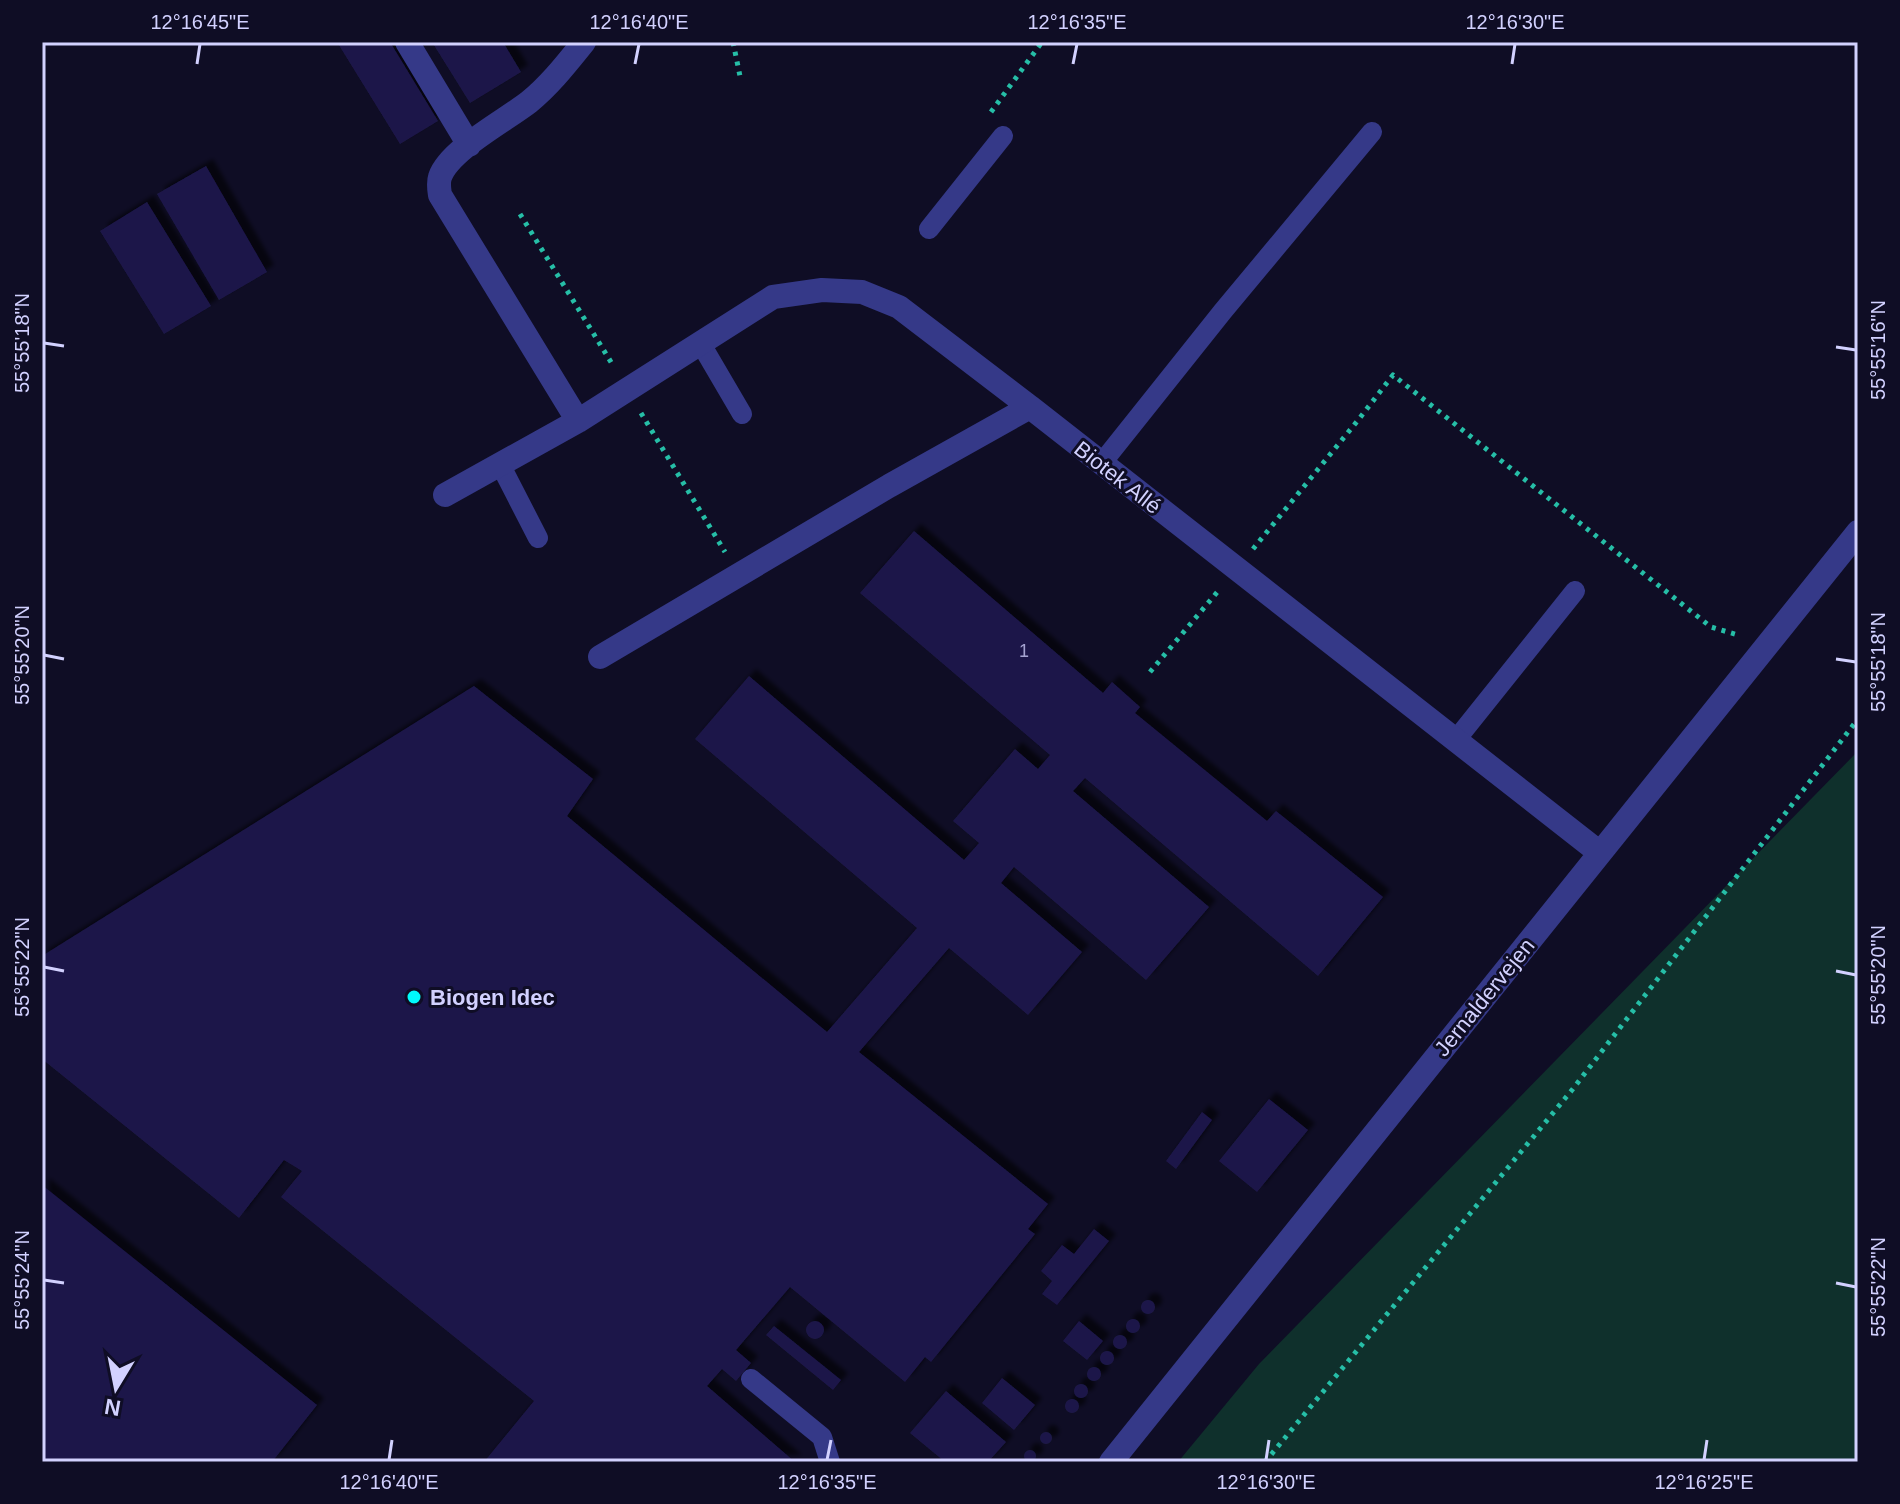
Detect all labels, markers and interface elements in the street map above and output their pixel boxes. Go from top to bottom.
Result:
text: 12°16'45"E [151,11,250,33]
text: 12°16'40"E [590,11,689,33]
text: 12°16'35"E [1028,11,1127,33]
text: 12°16'30"E [1466,11,1565,33]
text: 55°55'18"N [11,293,33,393]
text: 55°55'16"N [1867,300,1889,400]
street label: Biotek Allé [1070,436,1166,519]
text: 55°55'20"N [11,605,33,705]
text: 55°55'18"N [1867,612,1889,712]
house number: 1 [1019,641,1029,661]
text: 55°55'22"N [11,917,33,1017]
text: 55°55'20"N [1867,925,1889,1025]
street label: Jernaldervejen [1429,933,1540,1061]
place label: Biogen Idec [430,985,555,1010]
marker: Biogen Idec [405,988,423,1006]
text: 55°55'24"N [11,1230,33,1330]
text: 55°55'22"N [1867,1237,1889,1337]
north arrow [76,1348,156,1428]
text: N [103,1394,123,1421]
text: 12°16'40"E [340,1471,439,1493]
text: 12°16'35"E [778,1471,877,1493]
text: 12°16'30"E [1217,1471,1316,1493]
text: 12°16'25"E [1655,1471,1754,1493]

